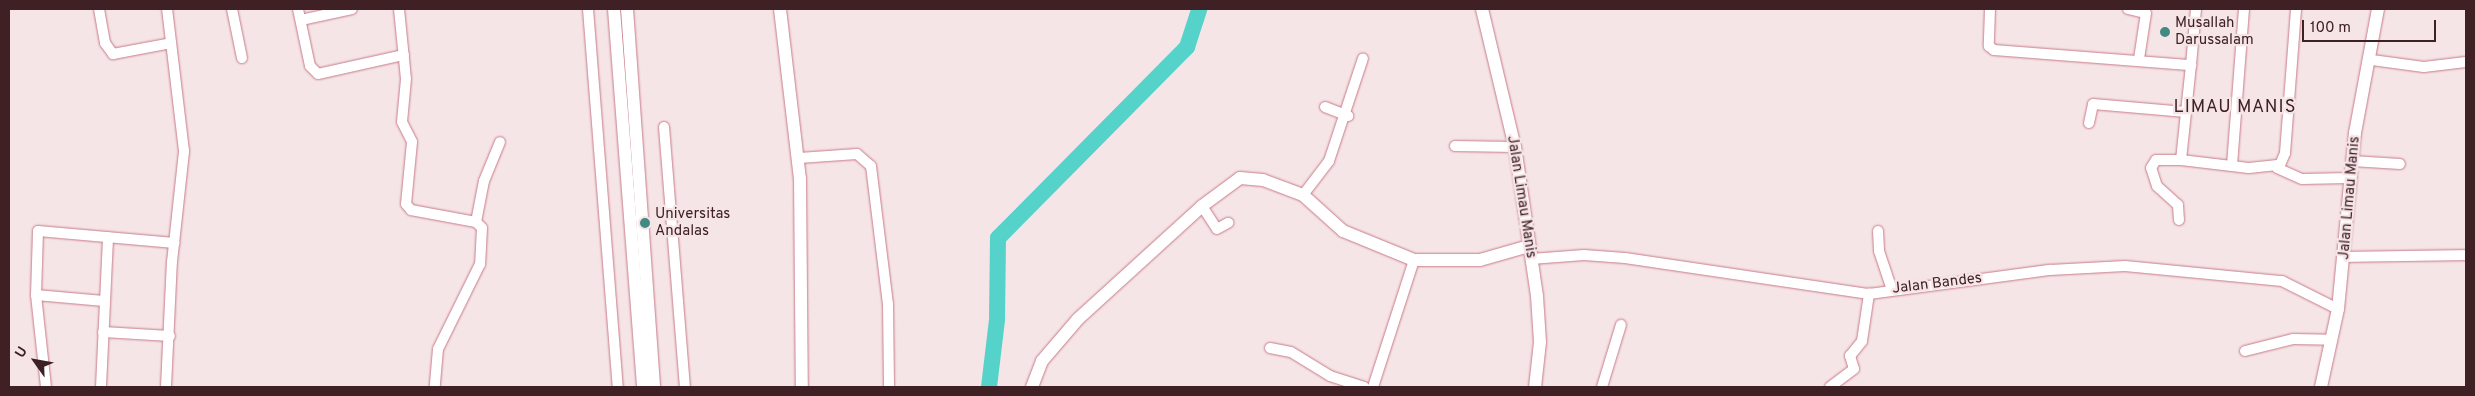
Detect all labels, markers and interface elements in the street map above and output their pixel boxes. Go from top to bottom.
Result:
scale bar [2305,10,2439,42]
place label: Musallah Darussalam [2175,14,2254,49]
text: 100 m [2310,19,2351,38]
marker: Musallah Darussalam [2159,26,2171,38]
district label: LIMAU MANIS [2172,97,2298,119]
street label: Jalan Limau Manis [1502,134,1540,260]
street label: Jalan Limau Manis [2336,136,2364,260]
place label: Universitas Andalas [655,205,730,240]
marker: Universitas Andalas [639,217,651,229]
street label: Jalan Bandes [1891,270,1983,298]
north arrow [10,336,60,386]
text: U [12,344,32,362]

